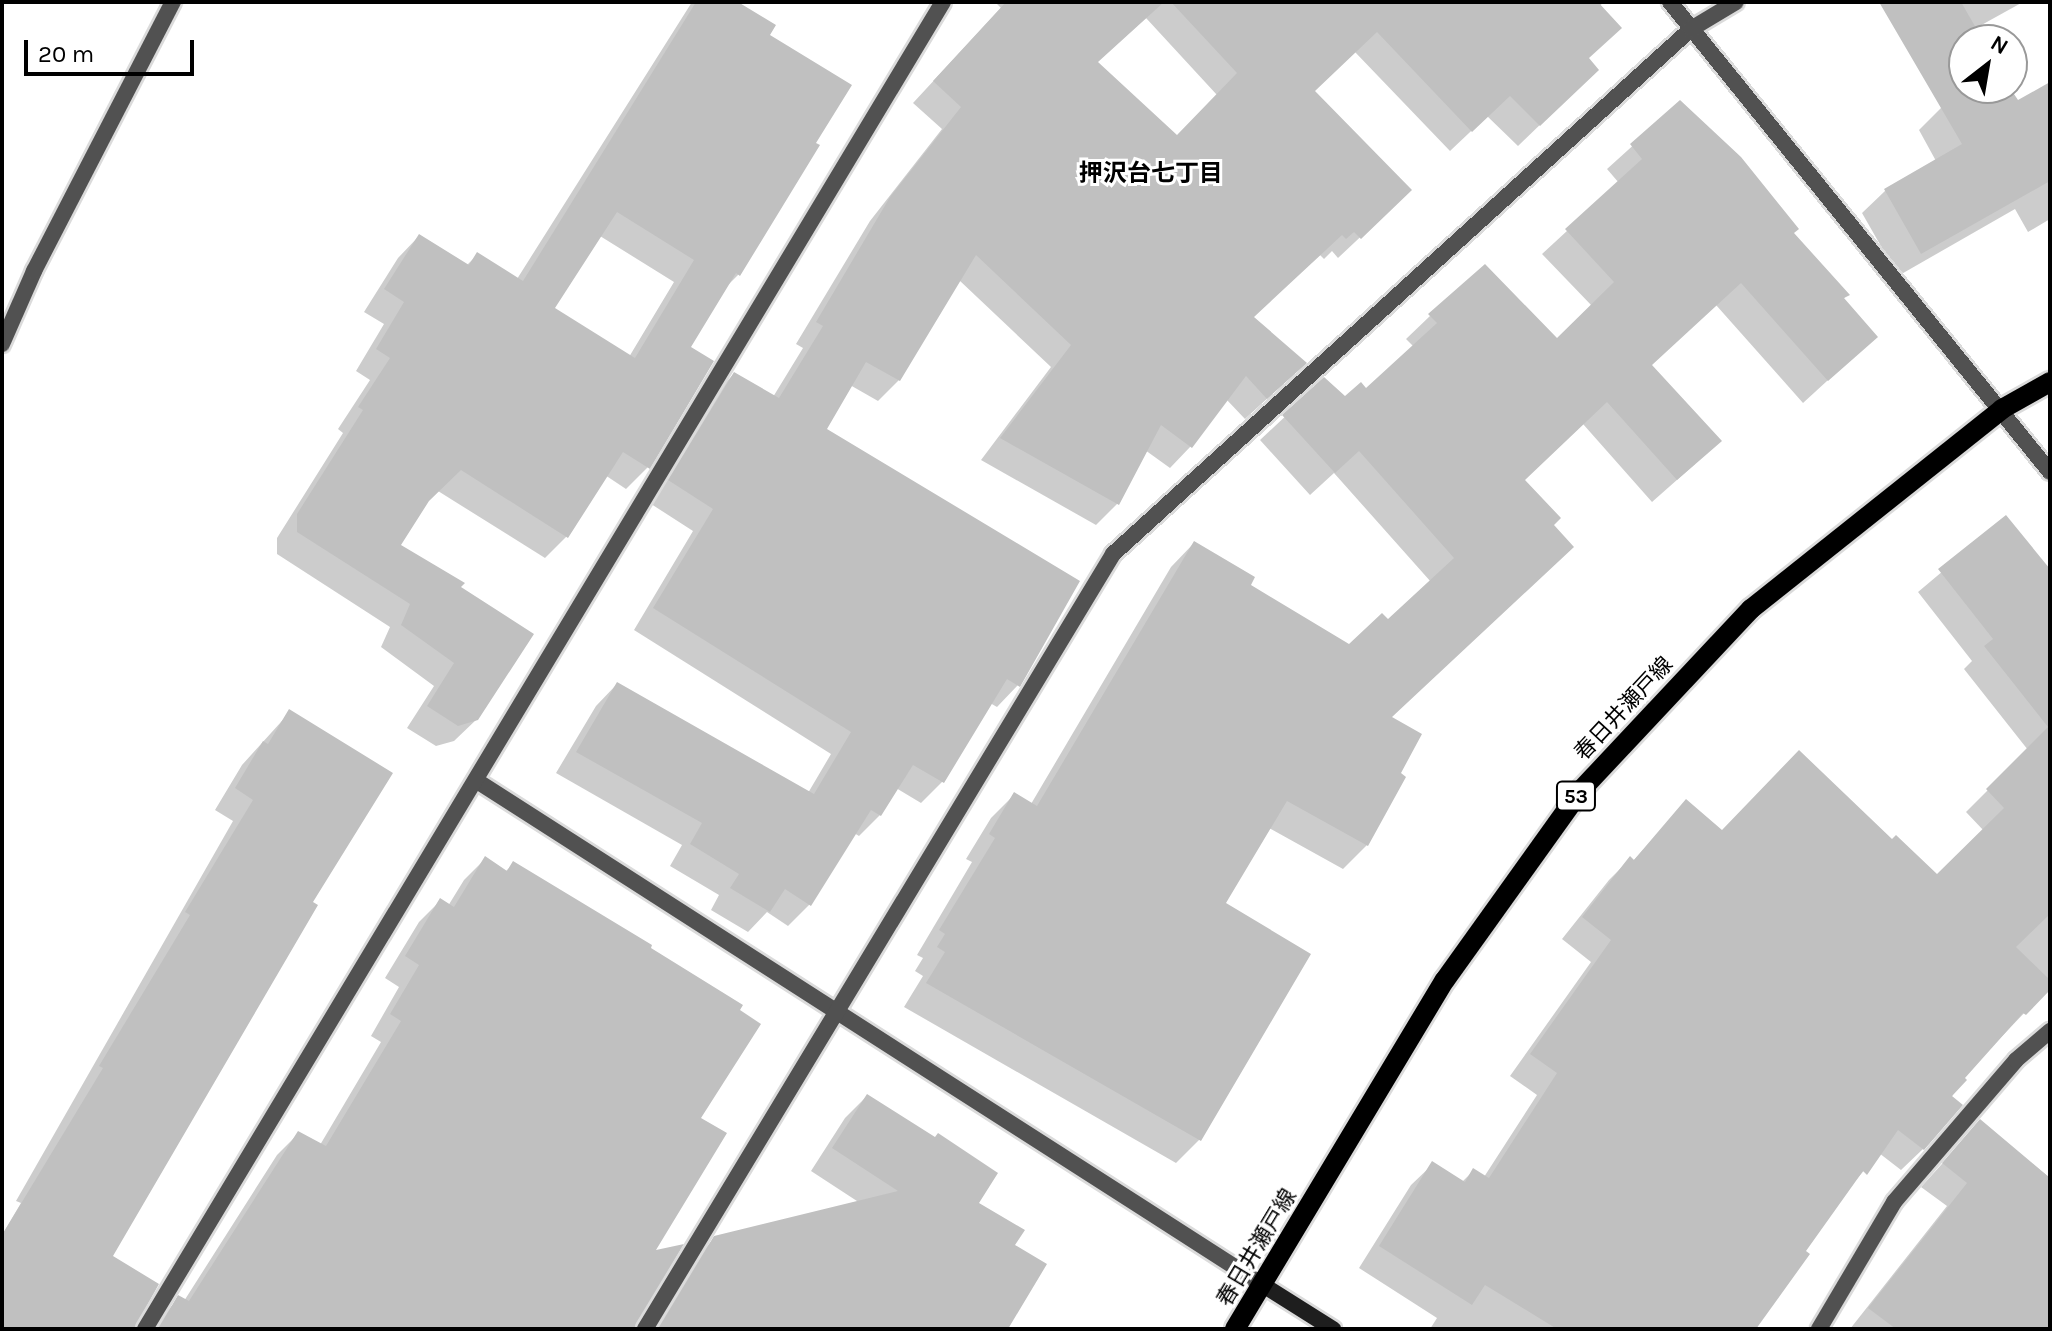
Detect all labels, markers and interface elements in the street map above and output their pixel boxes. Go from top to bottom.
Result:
scale bar [28,24,198,74]
north arrow [1948,24,2028,104]
text: N [1986,30,2013,60]
text: 20 m [38,40,94,68]
district label: 押沢台七丁目 [1079,160,1223,188]
street label: 春日井瀬戸線 [1569,652,1679,766]
road number: 53 [1554,780,1598,812]
street label: 春日井瀬戸線 [1212,1185,1302,1311]

